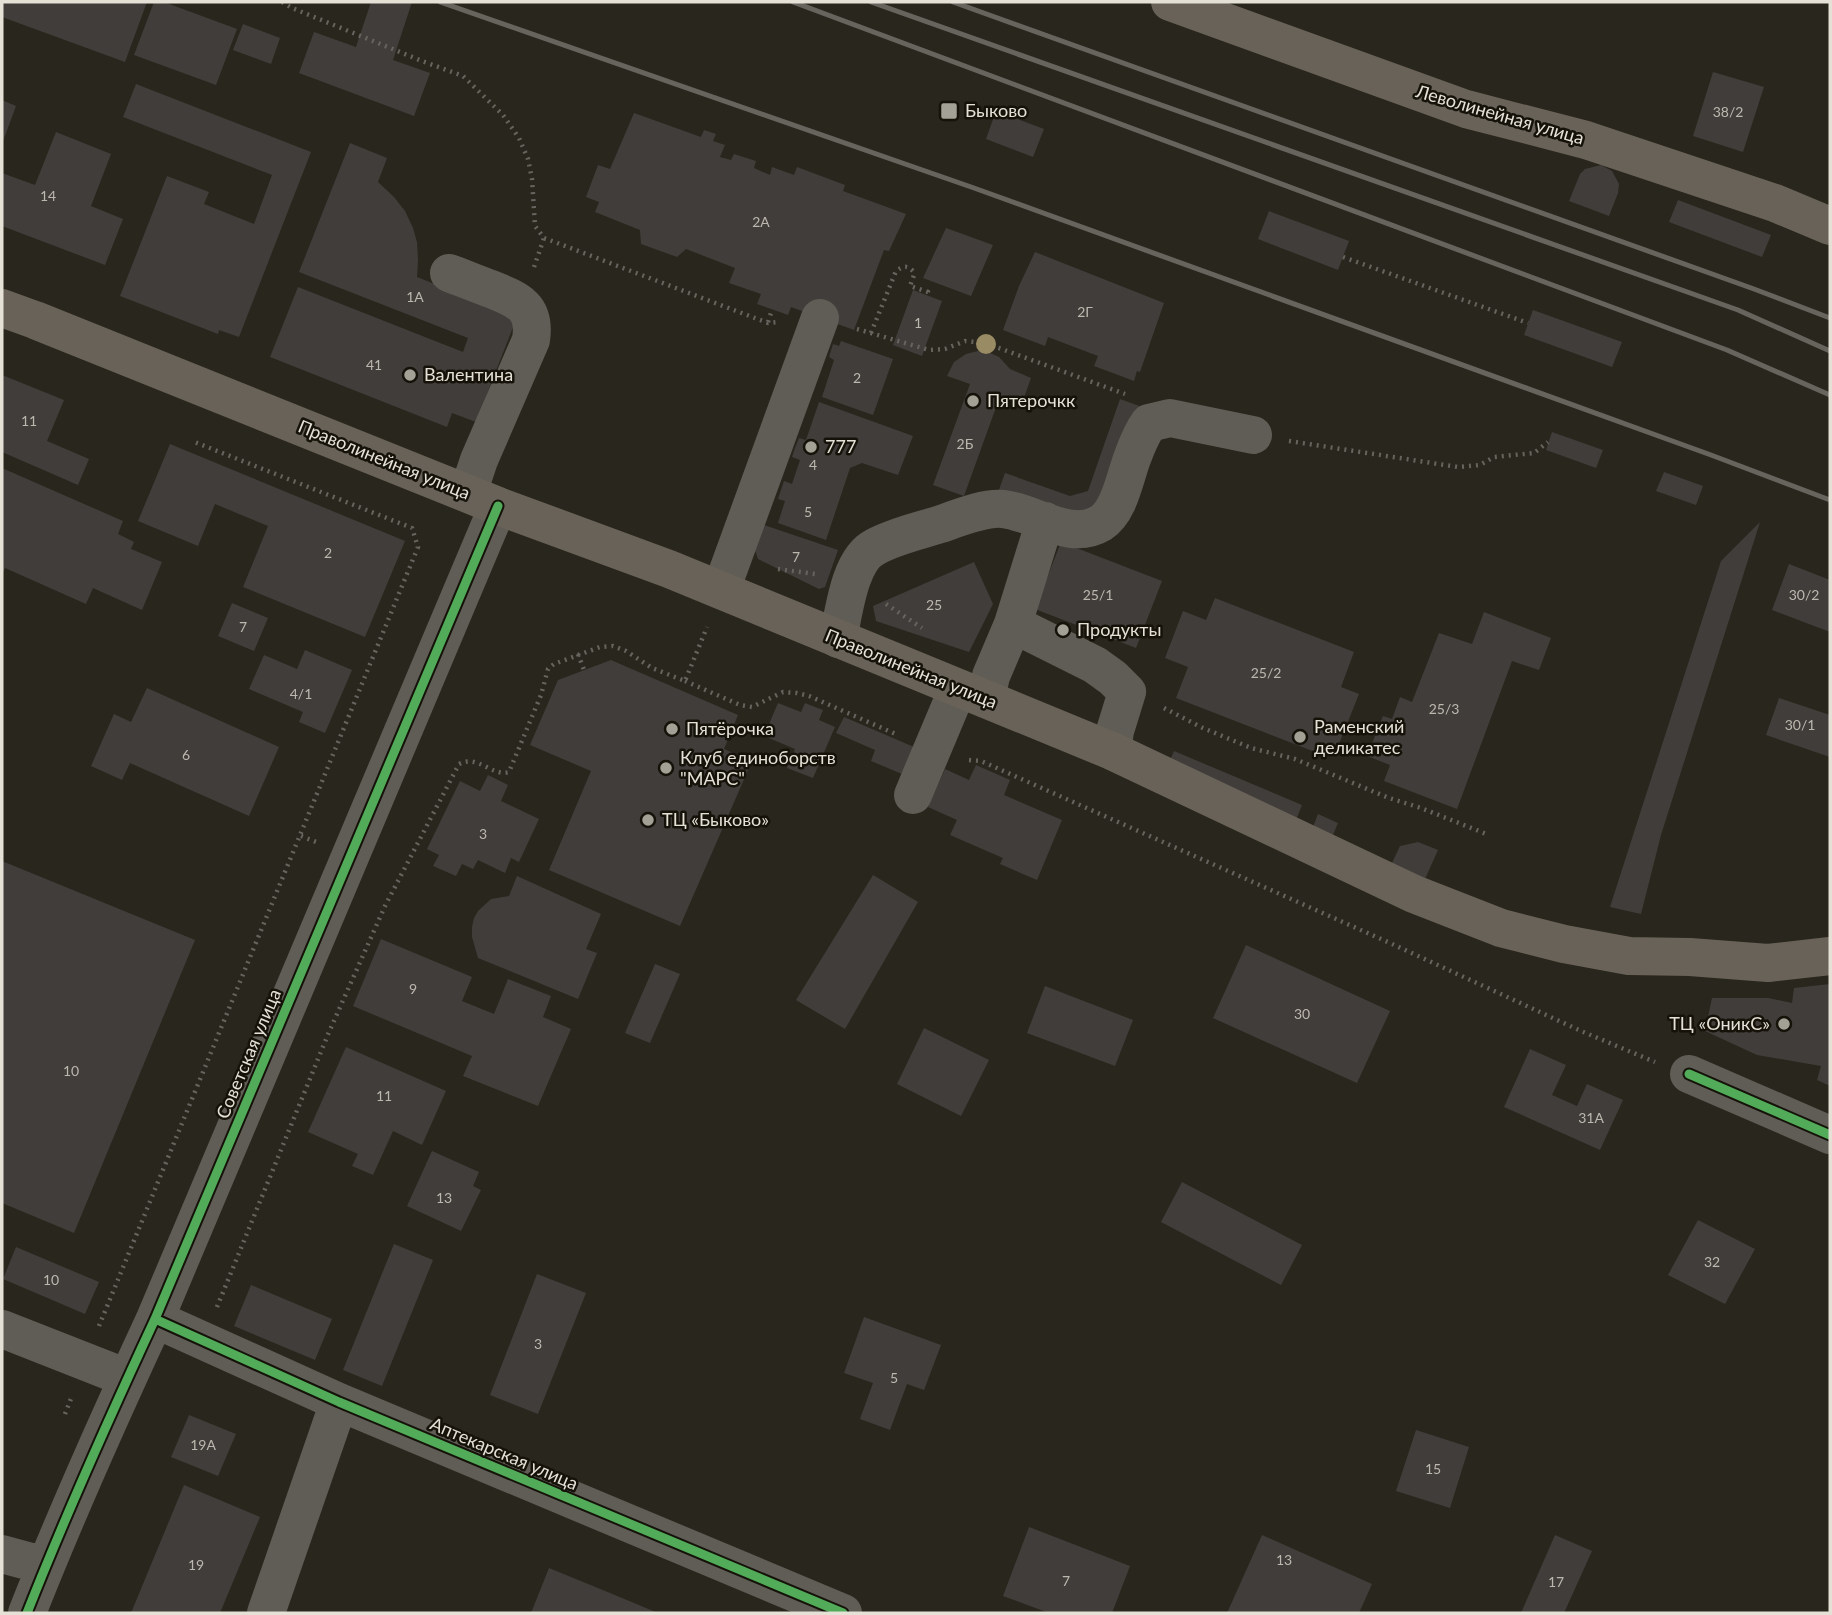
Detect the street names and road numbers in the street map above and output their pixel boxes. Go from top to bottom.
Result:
street label: Леволинейная улица [1413,79,1587,149]
street label: Праволинейная улица [295,414,474,504]
street label: Праволинейная улица [822,623,1001,713]
street label: Советская улица [211,986,285,1122]
street label: Аптекарская улица [427,1412,582,1494]

